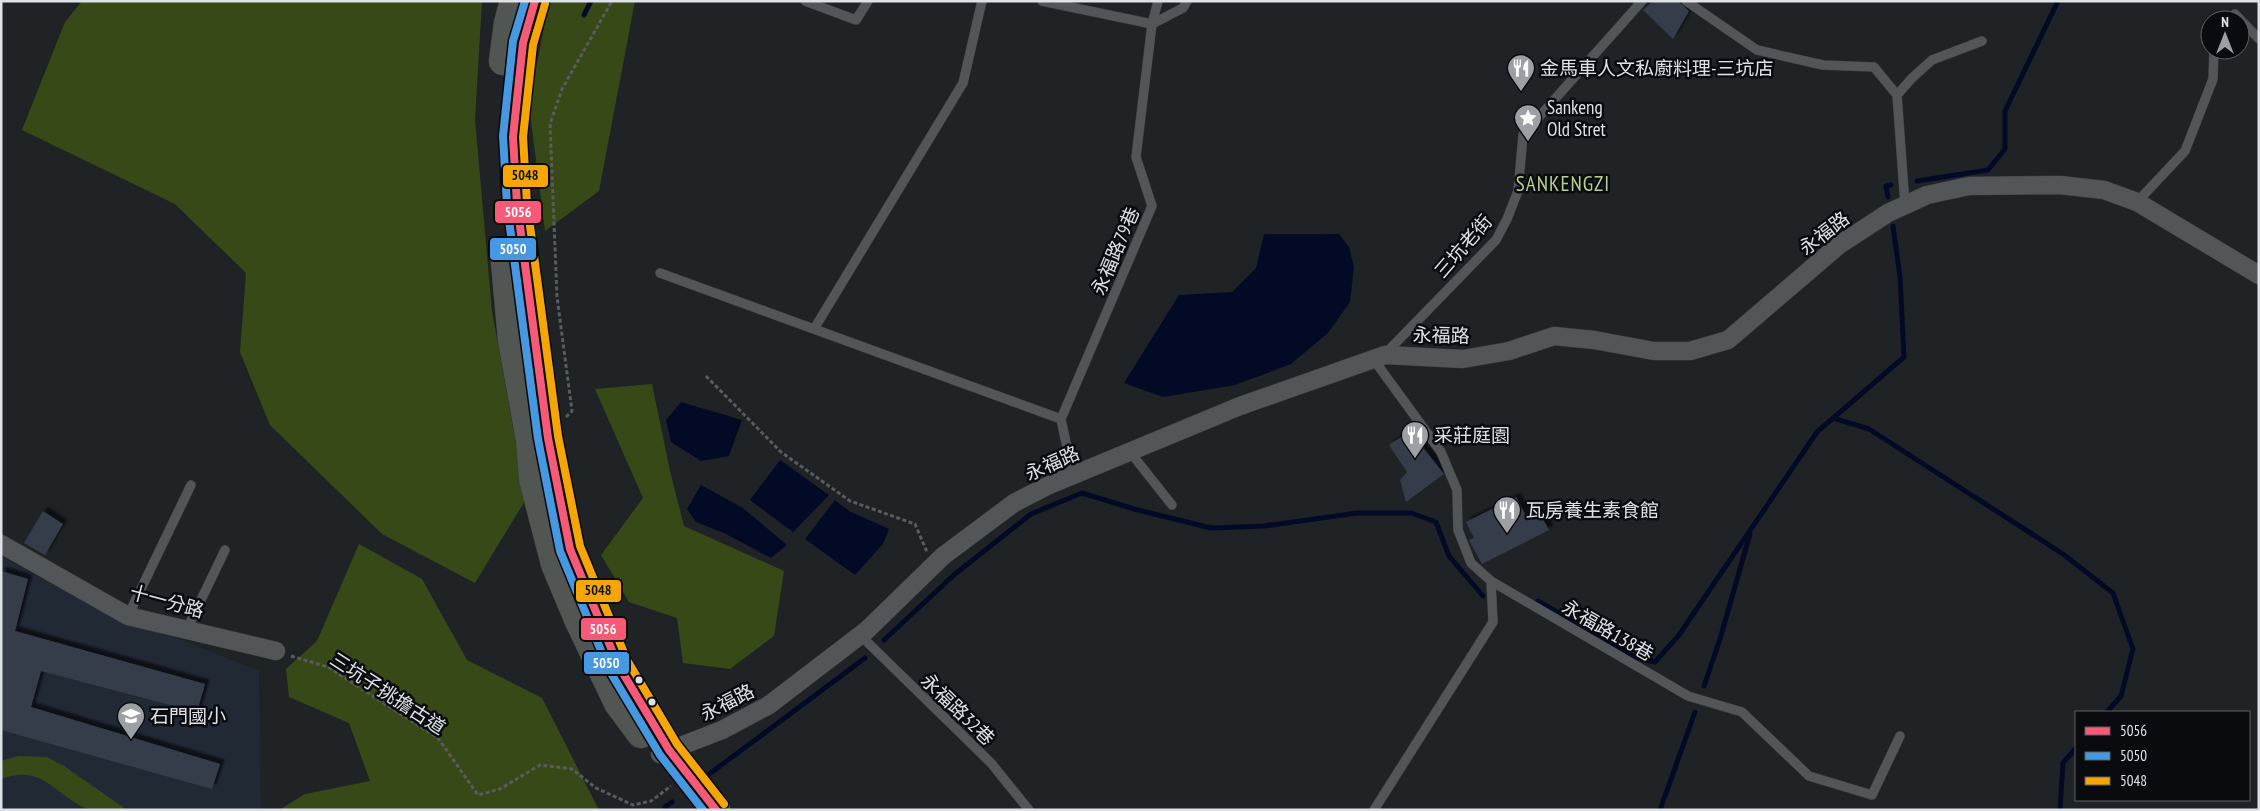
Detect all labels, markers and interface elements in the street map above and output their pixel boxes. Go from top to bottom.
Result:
north arrow [2200,10,2250,60]
text: N [2221,13,2229,31]
restaurant icon: 金馬車人文私廚料理-三坑店 [1506,53,1536,92]
place label: 金馬車人文私廚料理-三坑店 [1540,56,1774,80]
place label: Sankeng Old Stret [1547,95,1607,141]
place icon: Sankeng Old Stret [1513,103,1543,142]
line badge: 5048 [502,164,549,188]
text: 5048 [512,166,538,184]
district label: SANKENGZI [1516,170,1610,197]
line badge: 5056 [494,200,542,224]
text: 5056 [505,203,532,221]
street label: 永福路79巷 [1086,203,1144,299]
street label: 永福路 [1794,206,1854,260]
street label: 三坑老街 [1429,209,1497,283]
line badge: 5050 [489,237,537,261]
text: 5050 [500,240,527,258]
street label: 永福路 [1412,323,1470,347]
restaurant icon: 采莊庭園 [1400,420,1430,459]
place label: 采莊庭園 [1434,423,1510,447]
street label: 永福路 [1021,440,1083,486]
restaurant icon: 瓦房養生素食館 [1492,495,1522,534]
place label: 瓦房養生素食館 [1526,498,1659,522]
line badge: 5048 [575,579,622,603]
street label: 十一分路 [127,580,207,622]
text: 5048 [585,581,611,599]
street label: 永福路138巷 [1558,594,1658,666]
line badge: 5056 [580,617,627,641]
text: 5056 [590,620,617,638]
street label: 三坑子挑擔古道 [326,647,450,739]
line badge: 5050 [583,651,630,675]
text: 5050 [593,654,620,672]
street label: 永福路32巷 [916,668,1000,750]
unlabelled marker [634,675,644,685]
street label: 永福路 [696,678,758,726]
unlabelled marker [647,697,657,707]
school or university icon: 石門國小 [116,701,146,740]
place label: 石門國小 [150,704,226,728]
legend [2075,711,2250,801]
text: 5056 [2120,721,2147,740]
text: 5050 [2120,746,2147,765]
text: 5048 [2120,771,2147,790]

